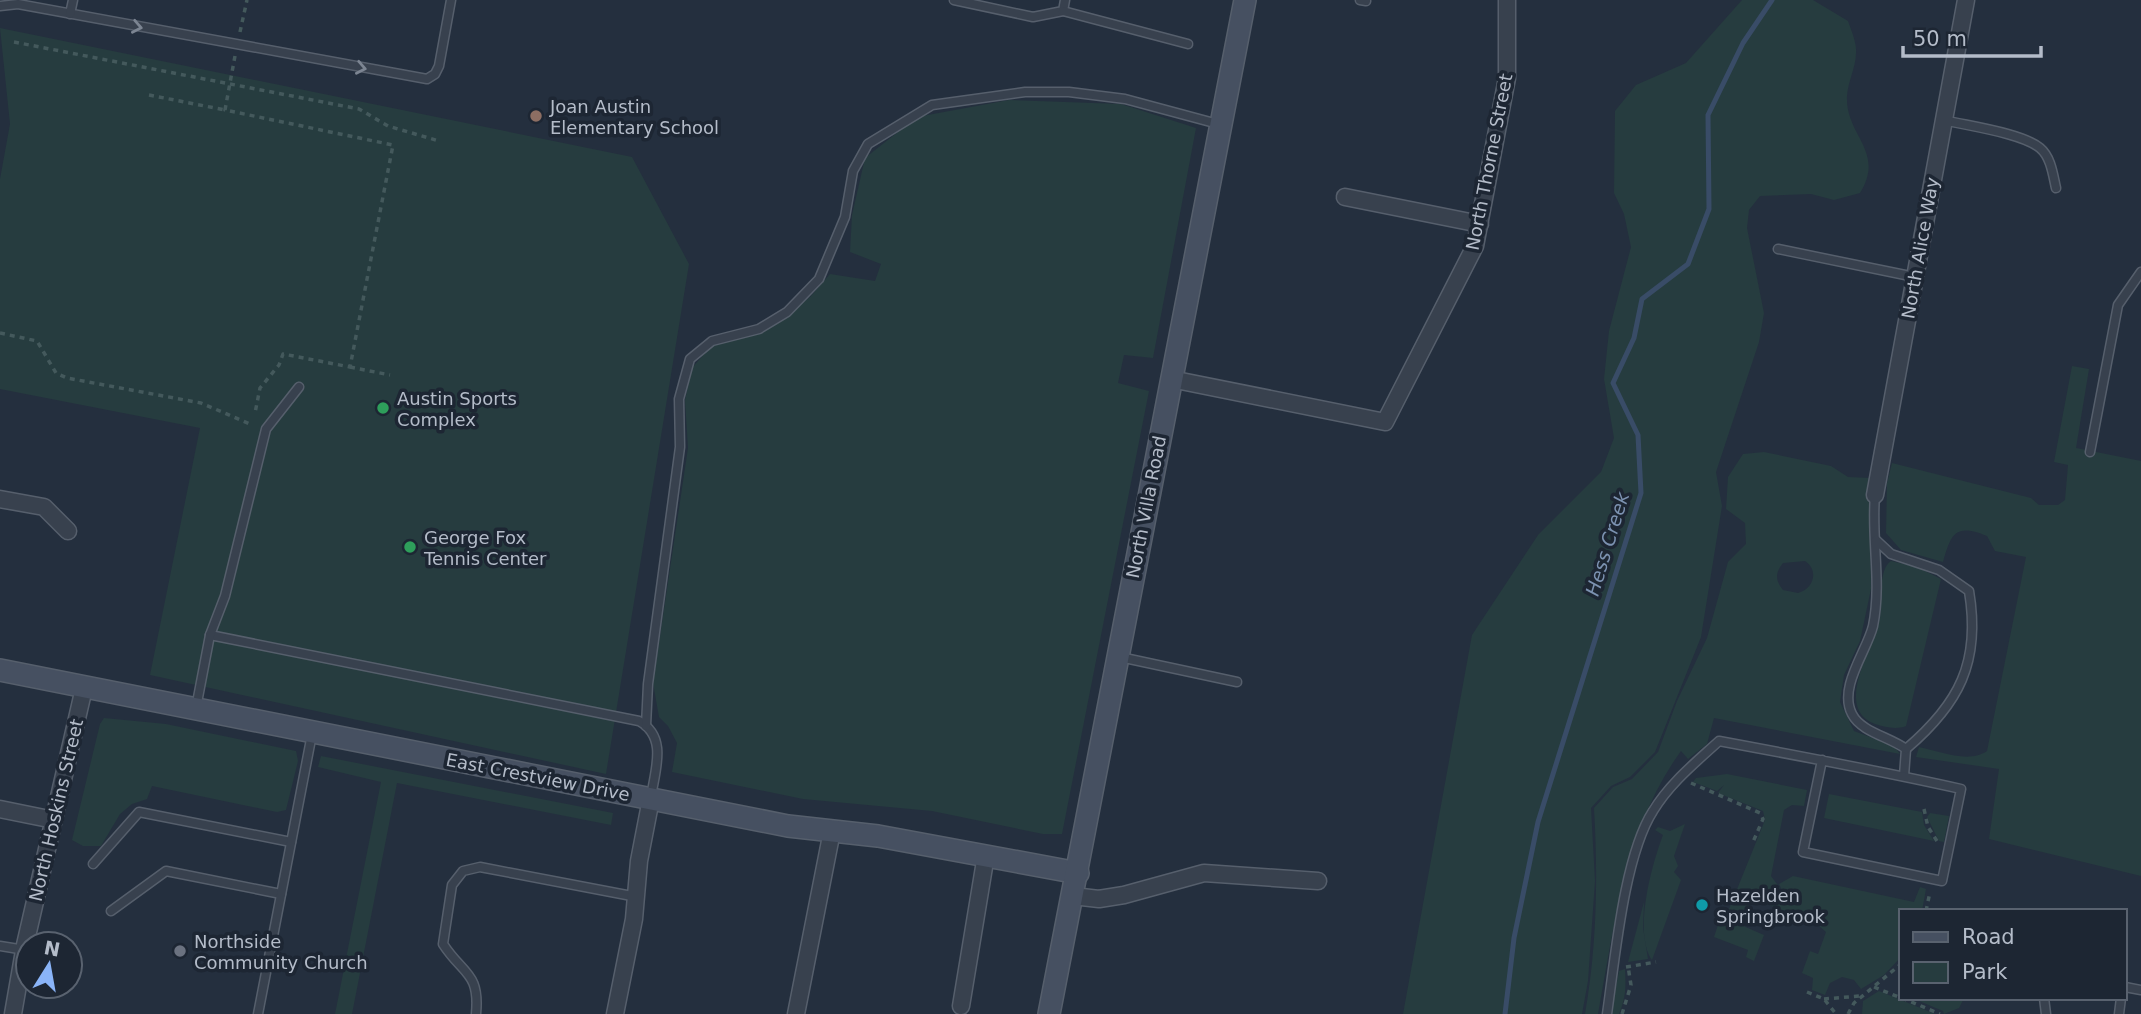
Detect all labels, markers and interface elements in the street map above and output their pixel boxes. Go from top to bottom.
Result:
scale bar [1903,14,2041,58]
one-way arrow [131,19,143,34]
text: 50 m [1913,27,1967,51]
one-way arrow [355,60,367,75]
street label: North Thorne Street [1462,72,1516,252]
place label: Joan Austin Elementary School [549,96,719,138]
marker: Joan Austin Elementary School [528,108,544,124]
street label: North Alice Way [1897,175,1943,320]
place label: Austin Sports Complex [397,388,517,430]
marker: Austin Sports Complex [375,400,391,416]
street label: North Villa Road [1122,434,1170,580]
water label: Hess Creek [1581,489,1633,599]
place label: George Fox Tennis Center [423,527,547,569]
marker: George Fox Tennis Center [402,539,418,555]
street label: North Hoskins Street [25,717,87,903]
street label: East Crestview Drive [444,749,632,805]
place label: Hazelden Springbrook [1716,885,1826,927]
marker: Hazelden Springbrook [1694,897,1710,913]
legend [1899,909,2127,1000]
text: Road [1962,925,2015,949]
north arrow [14,930,84,1000]
place label: Northside Community Church [194,931,368,973]
text: N [42,936,62,961]
marker: Northside Community Church [172,943,188,959]
text: Park [1962,960,2008,984]

